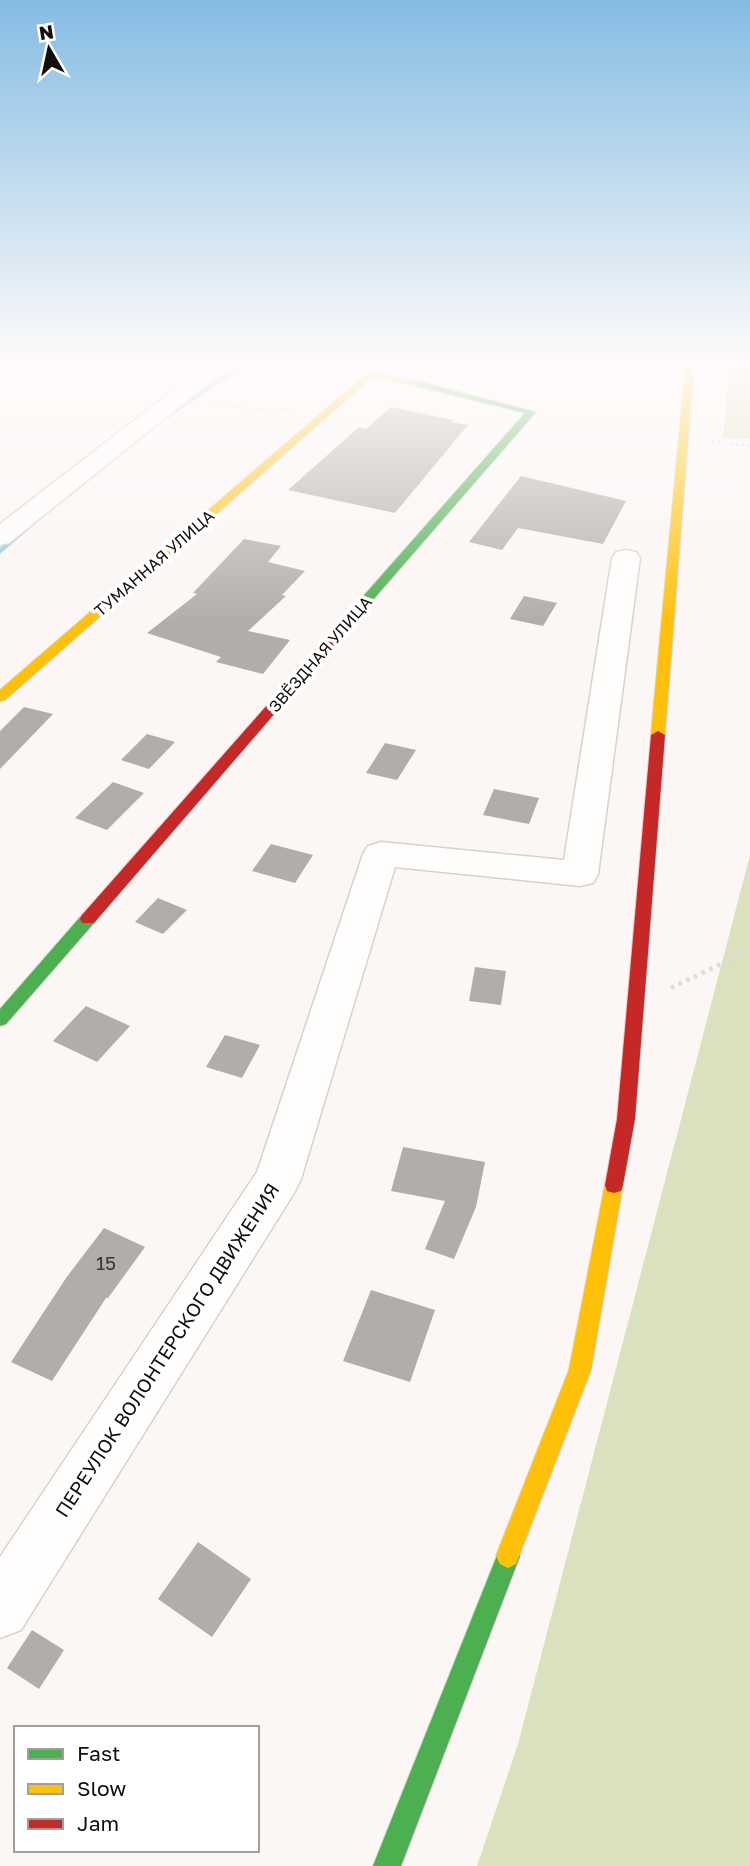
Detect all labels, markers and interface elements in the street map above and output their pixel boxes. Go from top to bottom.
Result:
north arrow [14,14,84,84]
text: N [37,19,55,44]
street label: ТУМАННАЯ УЛИЦА [90,505,218,621]
street label: ЗВЁЗДНАЯ УЛИЦА [264,592,376,716]
street label: ПЕРЕУЛОК ВОЛОНТЕРСКОГО ДВИЖЕНИЯ [50,1178,283,1521]
house number: 15 [96,1251,116,1274]
legend [14,1726,259,1852]
text: Fast [77,1740,120,1766]
text: Slow [77,1775,126,1801]
text: Jam [77,1810,119,1836]

